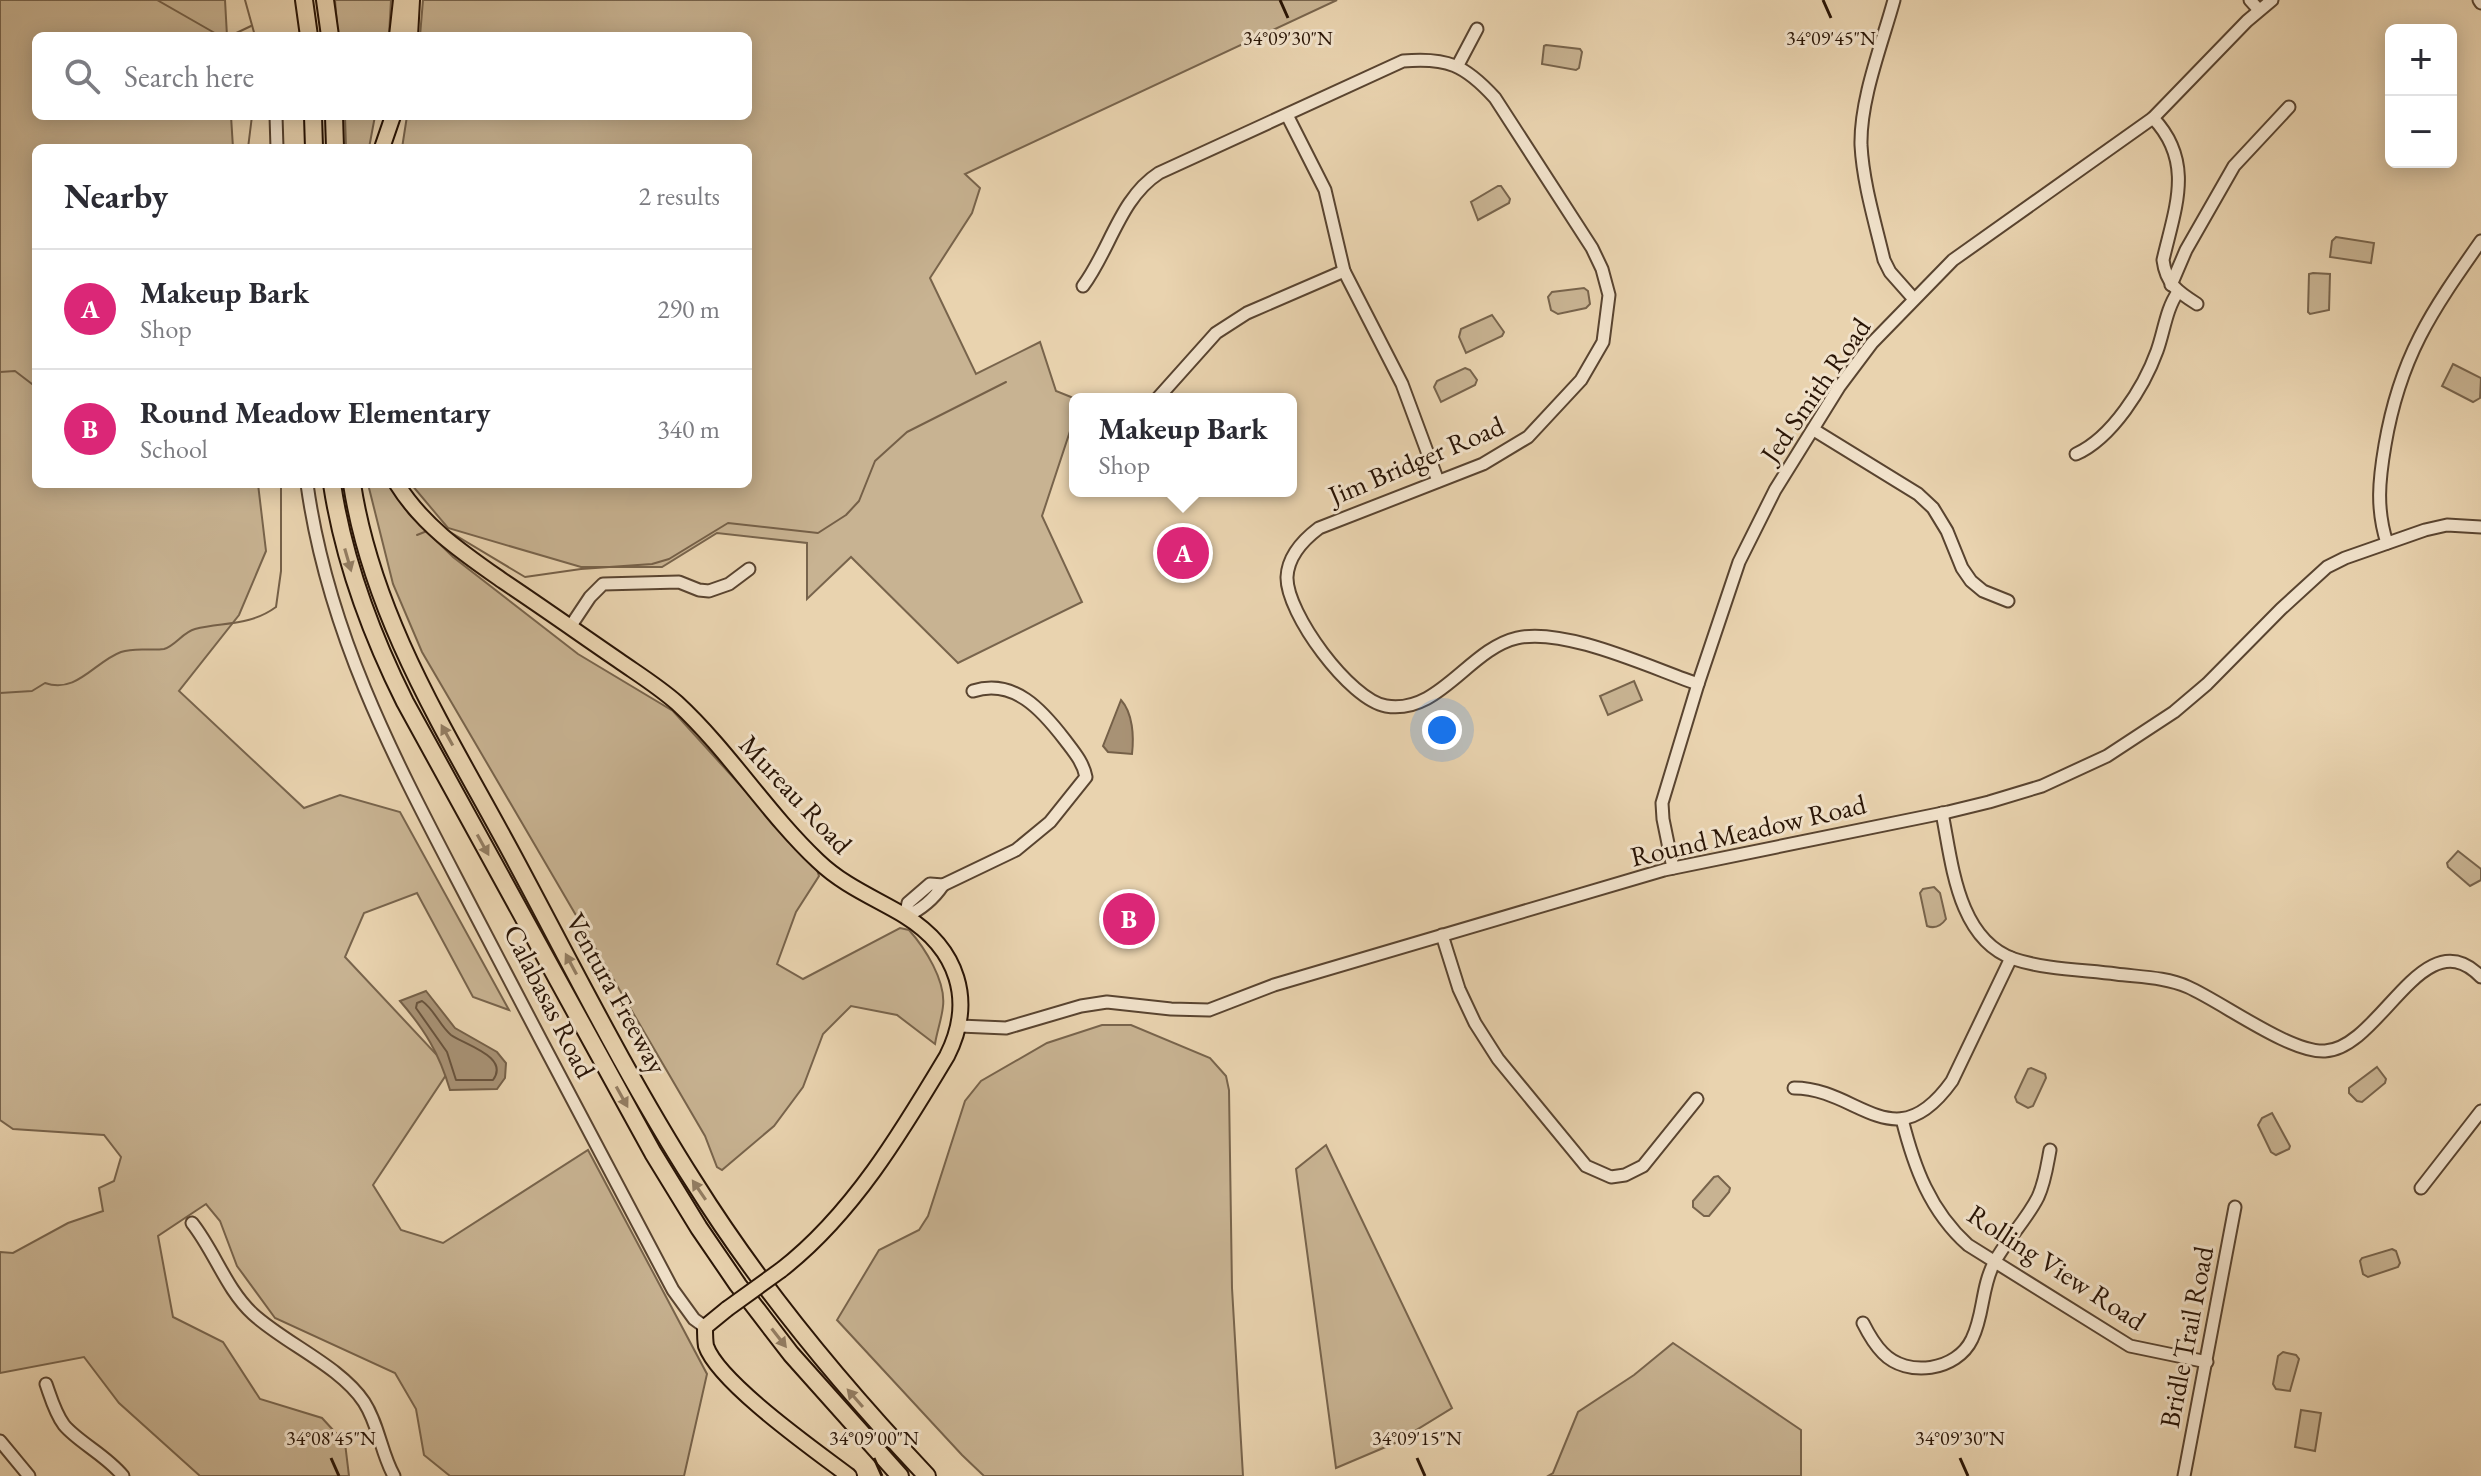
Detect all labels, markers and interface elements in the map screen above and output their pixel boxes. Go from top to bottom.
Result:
map controls [2385,24,2457,168]
button: + [2385,24,2457,96]
text: 34°09'30"N [1243,25,1333,51]
text: 34°09'45"N [1786,25,1876,51]
search box [32,32,752,120]
icon: search [60,54,104,98]
text: Search here [124,57,254,96]
button: − [2385,96,2457,168]
text: Nearby [64,174,168,218]
text: 2 results [639,179,720,213]
text: Makeup Bark [140,273,309,312]
text: A [81,292,99,326]
text: 290 m [657,292,720,326]
street label: Jed Smith Road [1751,310,1879,471]
text: Shop [140,312,192,346]
text: Round Meadow Elementary [140,393,490,432]
popup [1069,393,1297,497]
street label: Jim Bridger Road [1321,407,1510,514]
text: Makeup Bark [1098,409,1268,448]
text: B [82,412,98,446]
text: 340 m [657,412,720,446]
text: School [140,432,208,466]
text: Shop [1098,448,1150,482]
pin: A [1157,523,1209,583]
one-way arrow [342,549,355,573]
your location [1422,710,1462,750]
one-way arrow [440,724,454,747]
street label: Mureau Road [732,727,861,862]
street label: Round Meadow Road [1627,785,1870,875]
one-way arrow [476,833,490,856]
pin: B [1103,889,1155,949]
street label: Ventura Freeway [558,906,676,1080]
street label: Calabasas Road [496,918,604,1085]
one-way arrow [565,953,579,975]
one-way arrow [615,1086,629,1108]
one-way arrow [692,1180,707,1201]
street label: Rolling View Road [1961,1196,2154,1339]
street label: Bridle Trail Road [2151,1242,2221,1431]
one-way arrow [771,1328,787,1348]
one-way arrow [847,1388,864,1408]
text: 34°08'45"N [286,1425,376,1451]
text: 34°09'00"N [829,1425,919,1451]
text: 34°09'15"N [1372,1425,1462,1451]
text: 34°09'30"N [1915,1425,2005,1451]

